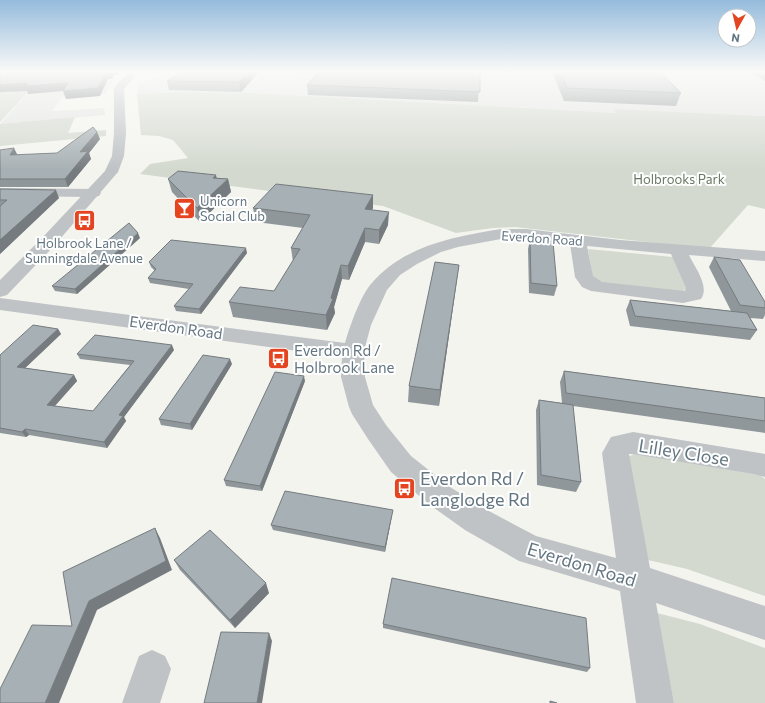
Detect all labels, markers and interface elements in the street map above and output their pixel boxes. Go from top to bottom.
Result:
north arrow [717,8,757,48]
text: N [731,31,741,45]
park label: Holbrooks Park [633,171,725,187]
place label: Unicorn Social Club [200,193,265,224]
bar icon: Unicorn Social Club [172,195,198,221]
bus stop icon: Holbrook Lane / Sunningdale Avenue [71,208,97,234]
street label: Everdon Road [501,227,583,249]
place label: Holbrook Lane / Sunningdale Avenue [25,235,143,266]
street label: Everdon Road [128,312,224,342]
place label: Everdon Rd / Holbrook Lane [294,341,395,376]
bus stop icon: Everdon Rd / Holbrook Lane [266,346,292,372]
street label: Lilley Close [637,434,731,470]
place label: Everdon Rd / Langlodge Rd [420,467,530,510]
bus stop icon: Everdon Rd / Langlodge Rd [391,475,417,501]
street label: Everdon Road [525,537,639,591]

